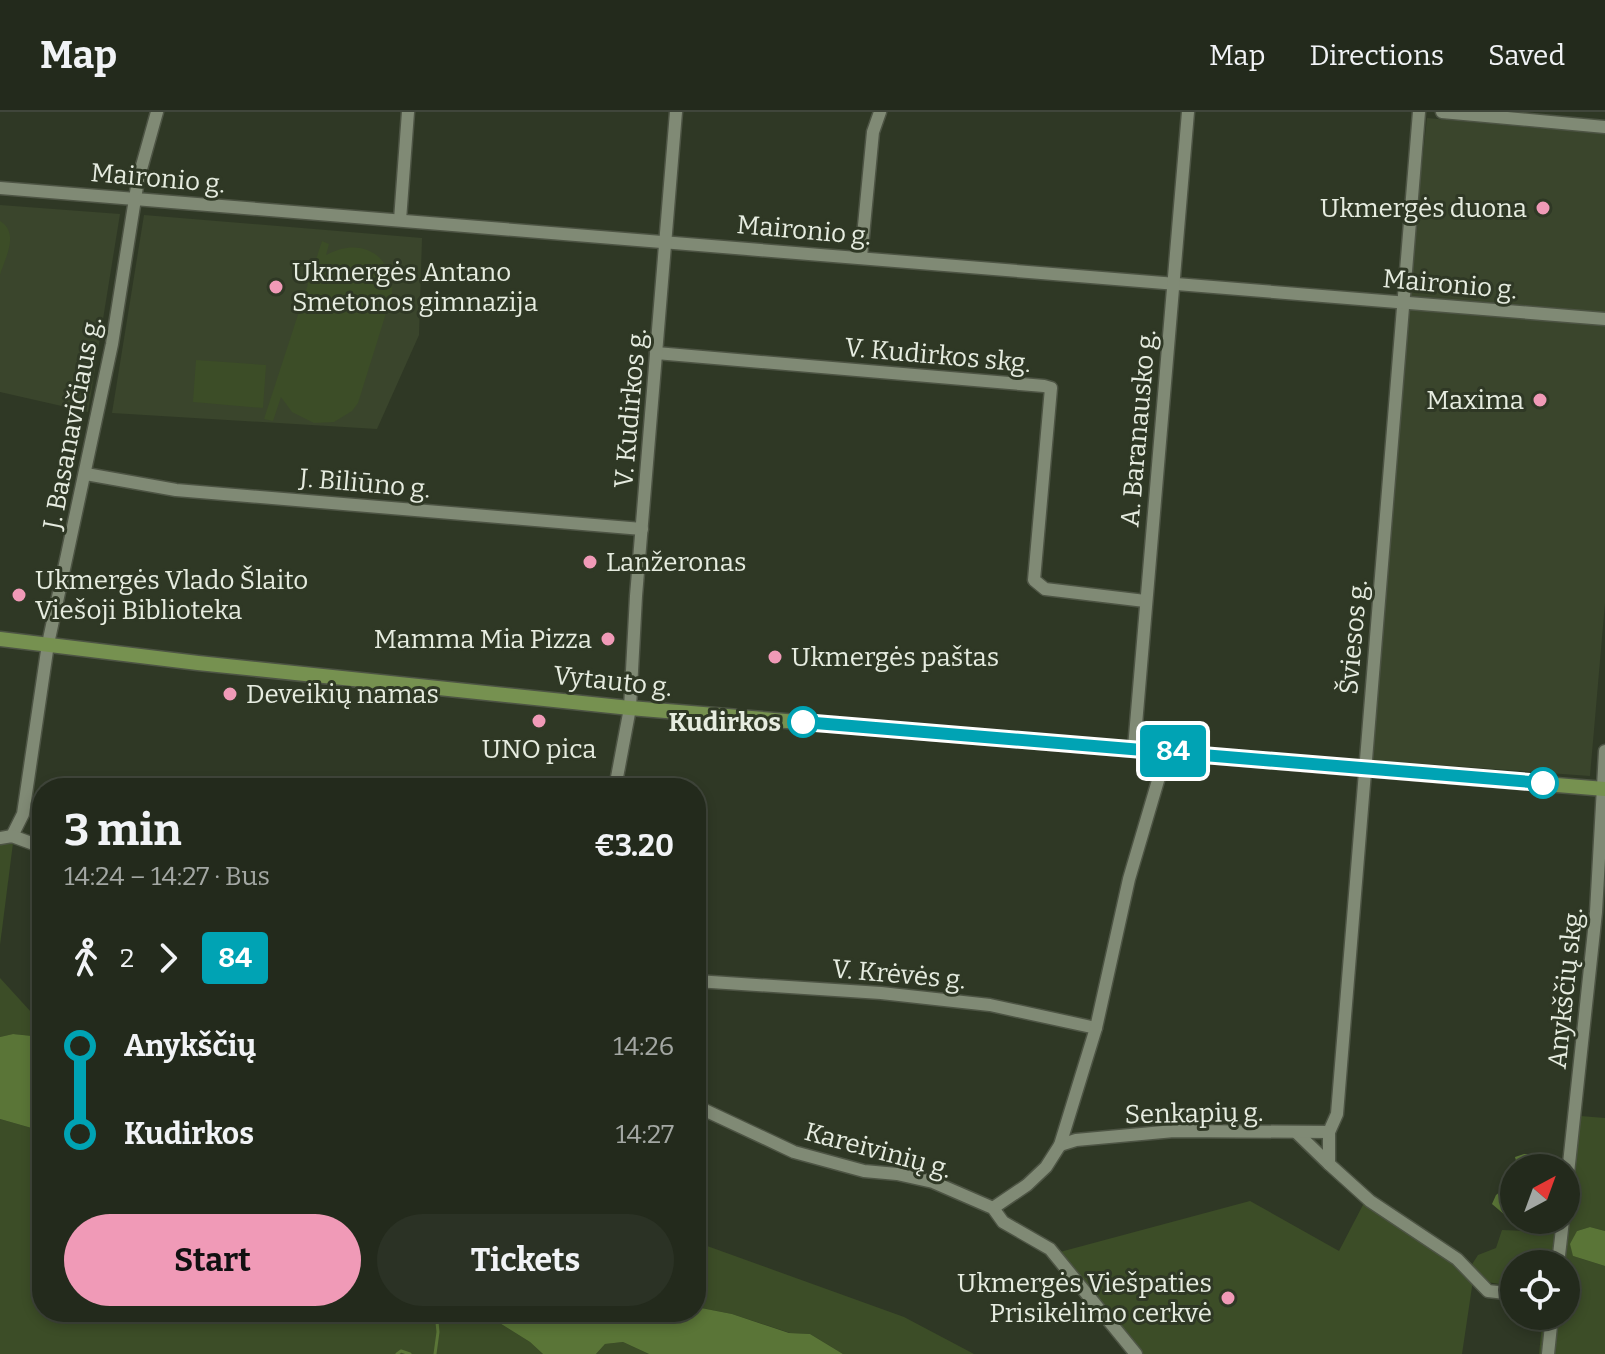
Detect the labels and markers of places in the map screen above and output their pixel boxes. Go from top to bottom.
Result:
place label: Ukmergės duona [1320,193,1527,224]
marker: Ukmergės duona [1534,199,1552,217]
place label: Ukmergės Antano Smetonos gimnazija [292,257,538,318]
marker: Ukmergės Antano Smetonos gimnazija [267,278,285,296]
place label: Maxima [1426,385,1524,416]
marker: Maxima [1531,391,1549,409]
place label: Lanžeronas [606,547,746,578]
marker: Lanžeronas [581,553,599,571]
place label: Ukmergės Vlado Šlaito Viešoji Biblioteka [35,565,308,626]
marker: Ukmergės Vlado Šlaito Viešoji Biblioteka [10,586,28,604]
place label: Mamma Mia Pizza [374,624,592,655]
marker: Mamma Mia Pizza [599,630,617,648]
place label: Ukmergės paštas [791,642,999,673]
marker: Ukmergės paštas [766,648,784,666]
place label: Deveikių namas [246,679,439,710]
marker: Deveikių namas [221,685,239,703]
place label: Kudirkos [668,707,781,738]
marker: Kudirkos [788,707,818,737]
marker: UNO pica [530,712,548,730]
place label: UNO pica [482,734,596,765]
unlabelled marker [1528,768,1558,798]
place label: Ukmergės Viešpaties Prisikėlimo cerkvė [957,1268,1212,1329]
marker: Ukmergės Viešpaties Prisikėlimo cerkvė [1219,1289,1237,1307]

